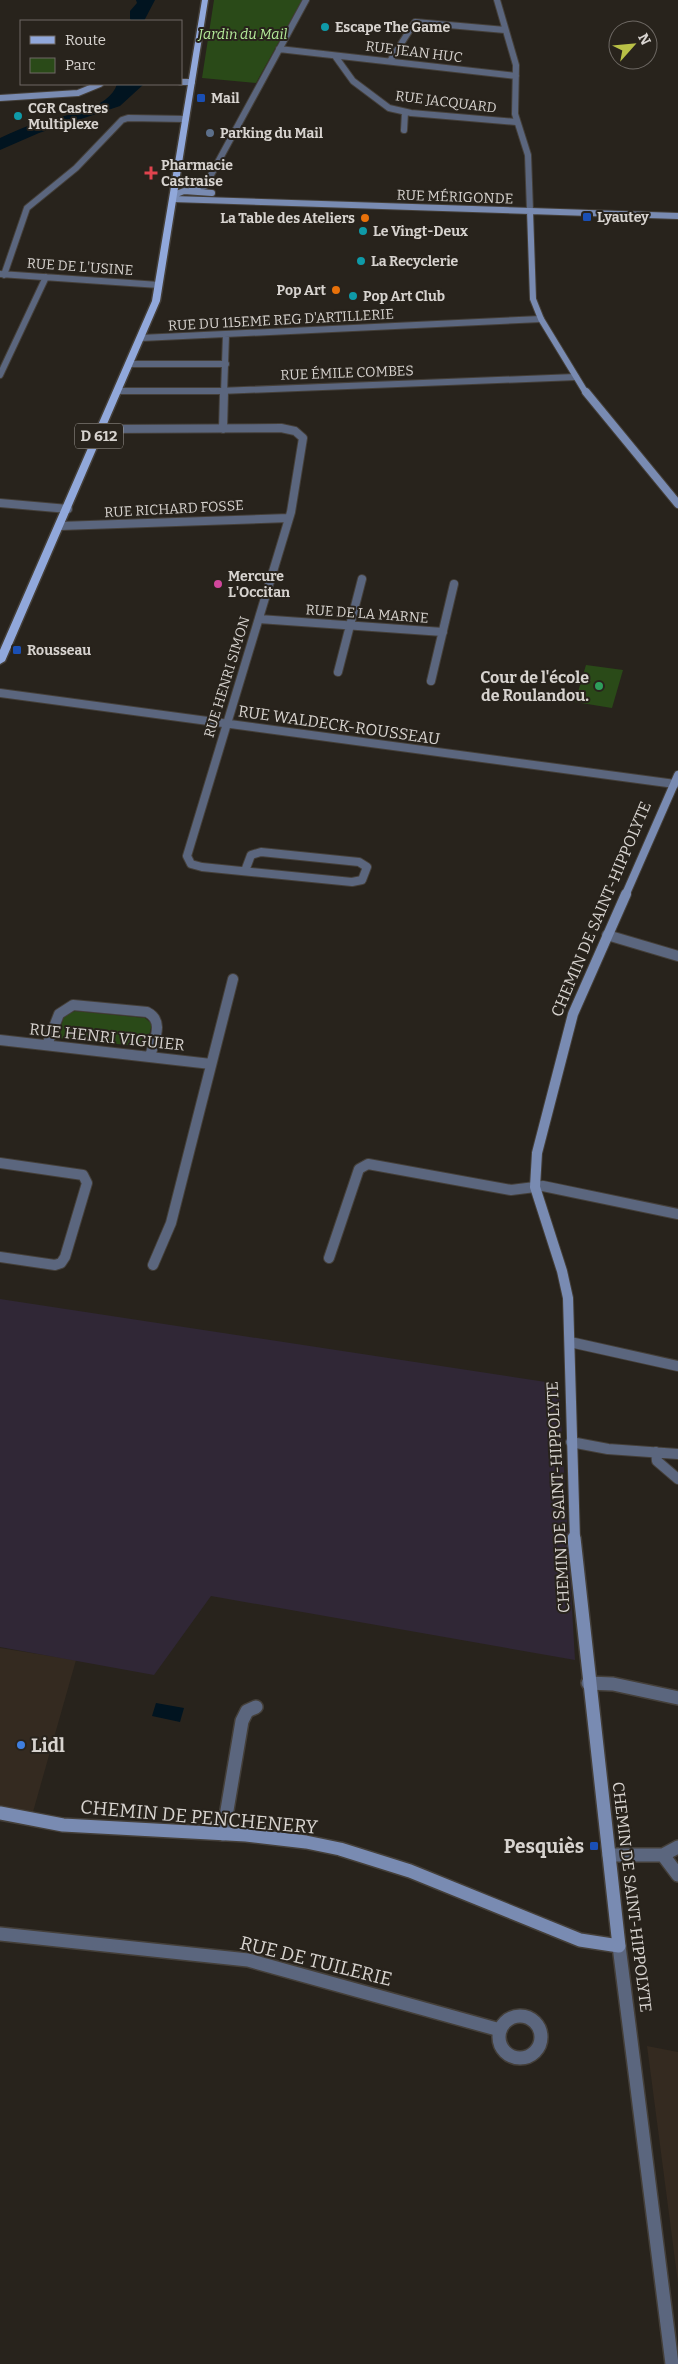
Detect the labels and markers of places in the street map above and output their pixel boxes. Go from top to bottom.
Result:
place label: Escape The Game [335,19,450,36]
marker: Escape The Game [319,21,331,33]
place label: Mail [211,90,240,107]
marker: Mail [195,92,207,104]
place label: CGR Castres Multiplexe [28,100,108,133]
marker: CGR Castres Multiplexe [12,110,24,122]
place label: Parking du Mail [220,125,324,142]
marker: Parking du Mail [204,127,216,139]
place label: Pharmacie Castraise [161,157,233,190]
marker: Pharmacie Castraise [145,167,157,179]
place label: Lyautey [597,209,649,226]
place label: La Table des Ateliers [220,210,355,227]
marker: Lyautey [581,211,593,223]
marker: La Table des Ateliers [359,212,371,224]
place label: Le Vingt-Deux [373,223,468,240]
marker: Le Vingt-Deux [357,225,369,237]
place label: La Recyclerie [371,253,459,270]
marker: La Recyclerie [355,255,367,267]
place label: Pop Art [277,282,326,299]
marker: Pop Art [330,284,342,296]
place label: Pop Art Club [363,288,445,305]
marker: Pop Art Club [347,290,359,302]
place label: Mercure L'Occitan [228,568,290,601]
marker: Mercure L'Occitan [212,578,224,590]
place label: Rousseau [27,642,91,659]
marker: Rousseau [11,644,23,656]
place label: Cour de l'école de Roulandou. [480,668,589,705]
marker: Cour de l'école de Roulandou. [593,680,605,692]
place label: Lidl [31,1734,65,1757]
marker: Lidl [15,1739,27,1751]
place label: Pesquiès [504,1835,584,1858]
marker: Pesquiès [588,1840,600,1852]

